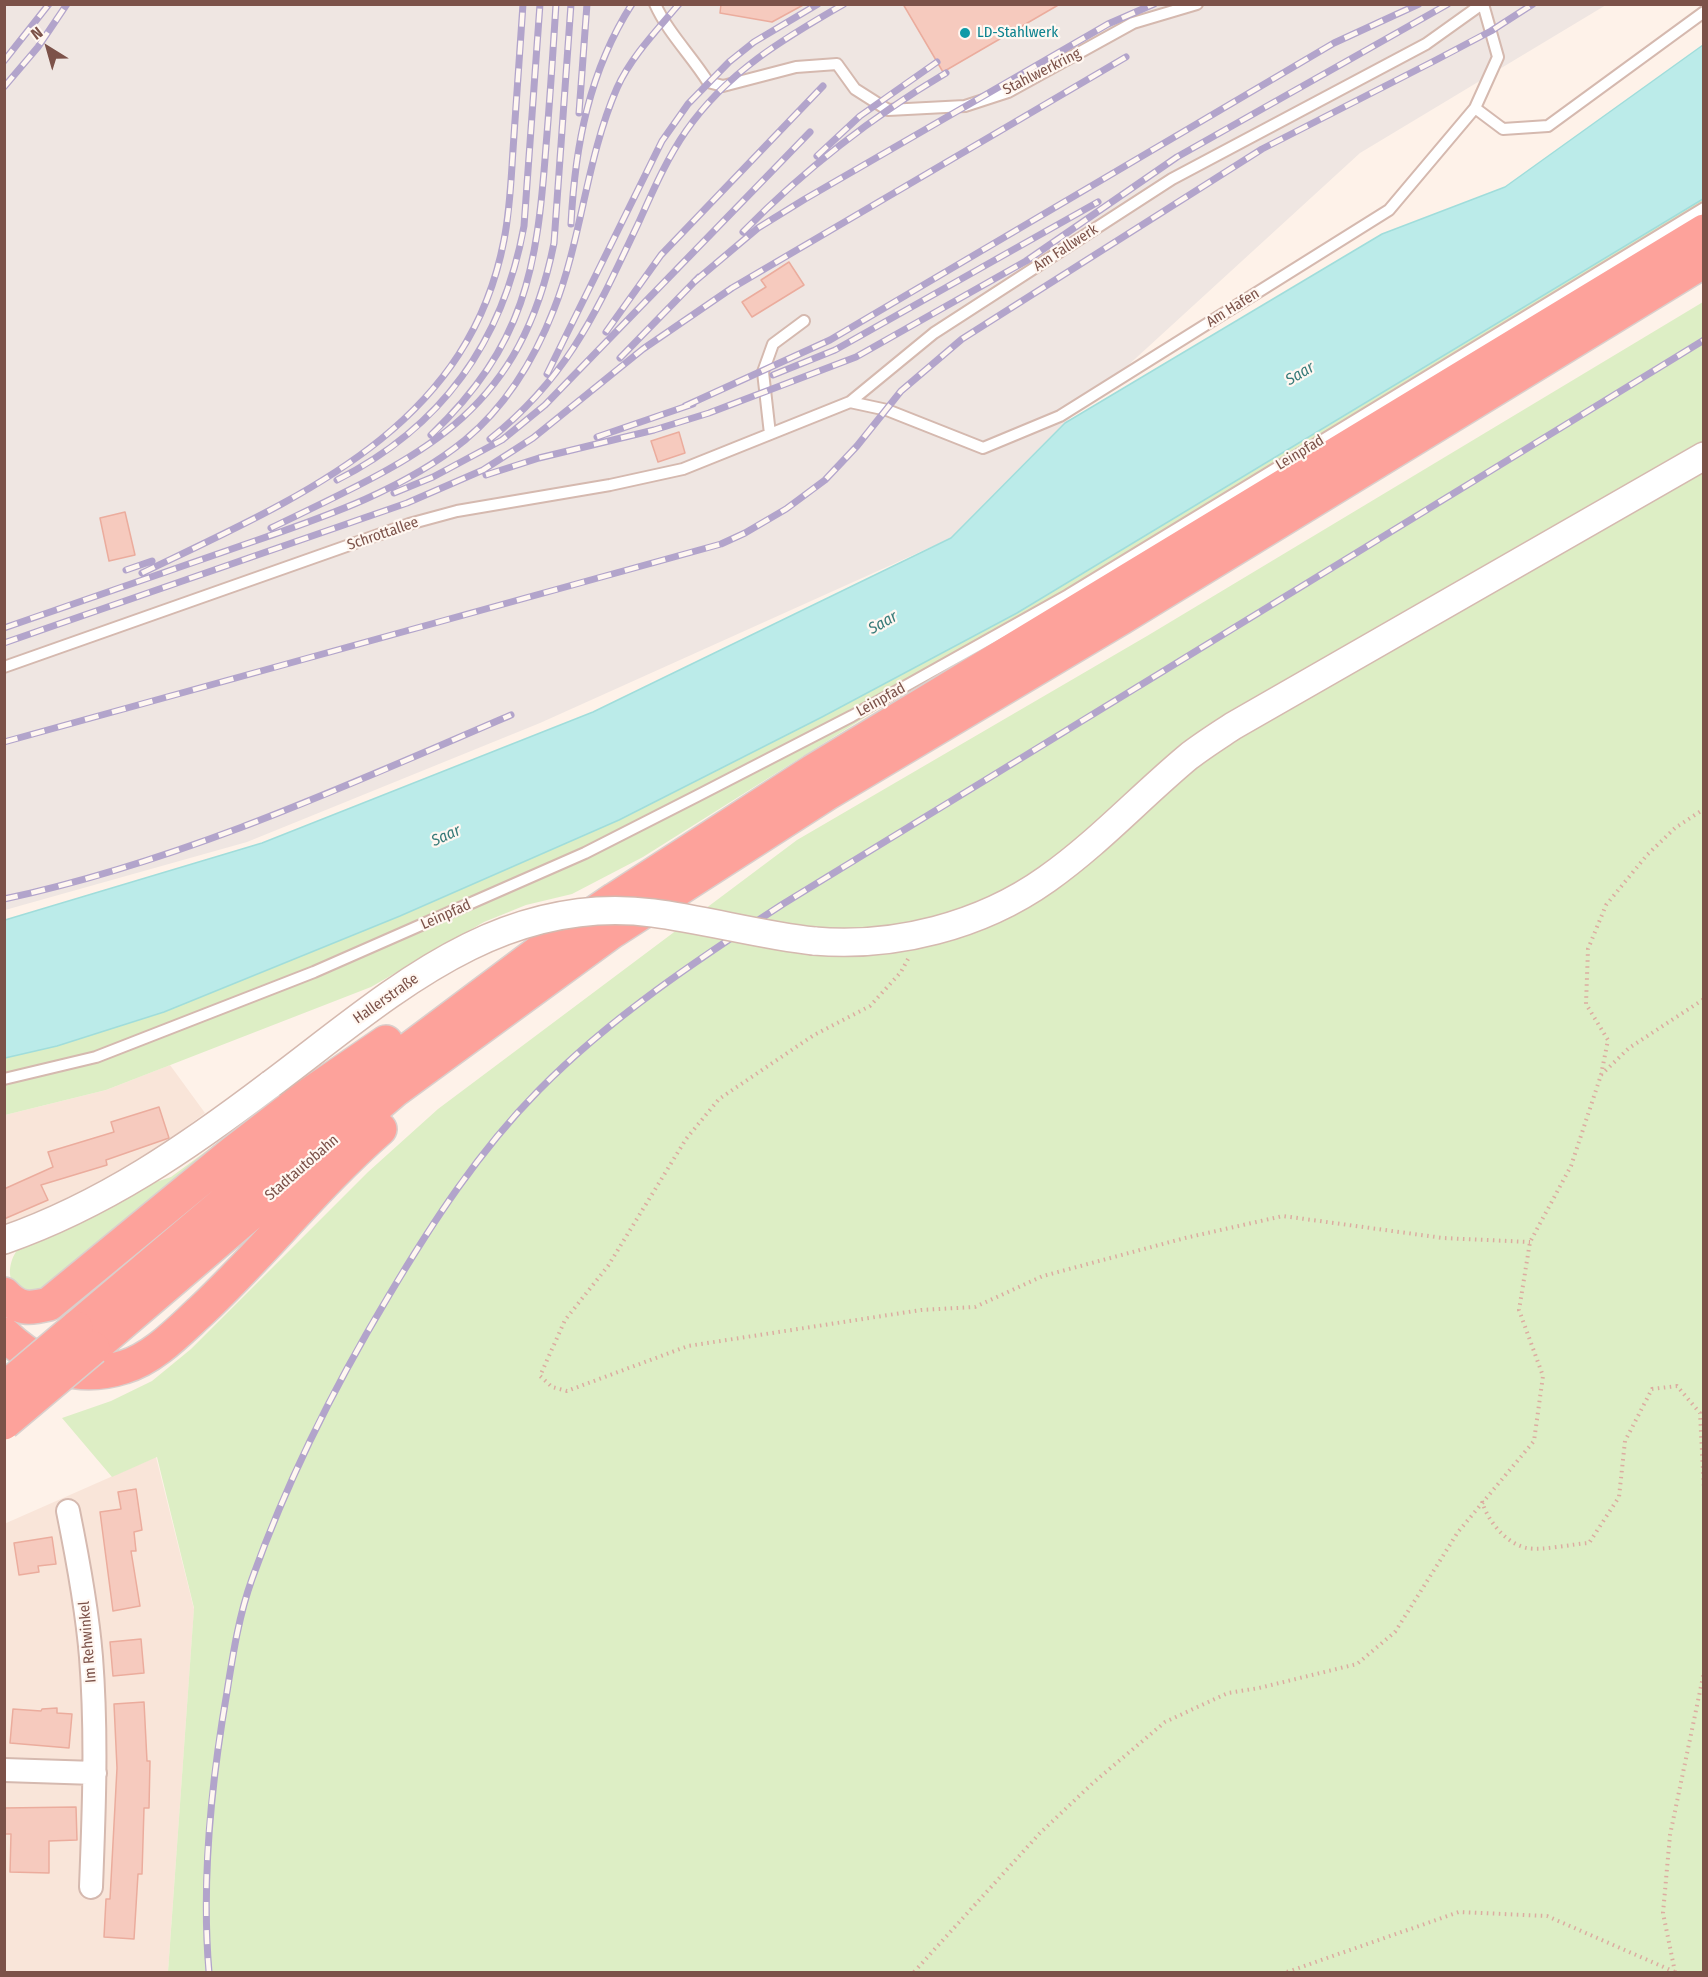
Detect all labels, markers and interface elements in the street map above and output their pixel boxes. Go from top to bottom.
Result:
north arrow [18,18,78,78]
text: N [27,23,46,44]
place label: LD-Stahlwerk [977,24,1058,42]
marker: LD-Stahlwerk [958,26,972,40]
street label: Stahlwerkring [1000,45,1084,99]
street label: Am Fallwerk [1030,221,1102,275]
street label: Am Hafen [1203,285,1263,331]
water label: Saar [1282,358,1318,390]
street label: Leinpfad [1273,432,1327,474]
street label: Schrottallee [345,513,421,555]
water label: Saar [865,607,901,639]
street label: Leinpfad [853,679,909,721]
water label: Saar [428,821,464,851]
street label: Leinpfad [418,896,474,934]
street label: Hallerstraße [350,970,422,1028]
street label: Stadtautobahn [262,1131,342,1205]
street label: Im Rehwinkel [75,1600,101,1684]

